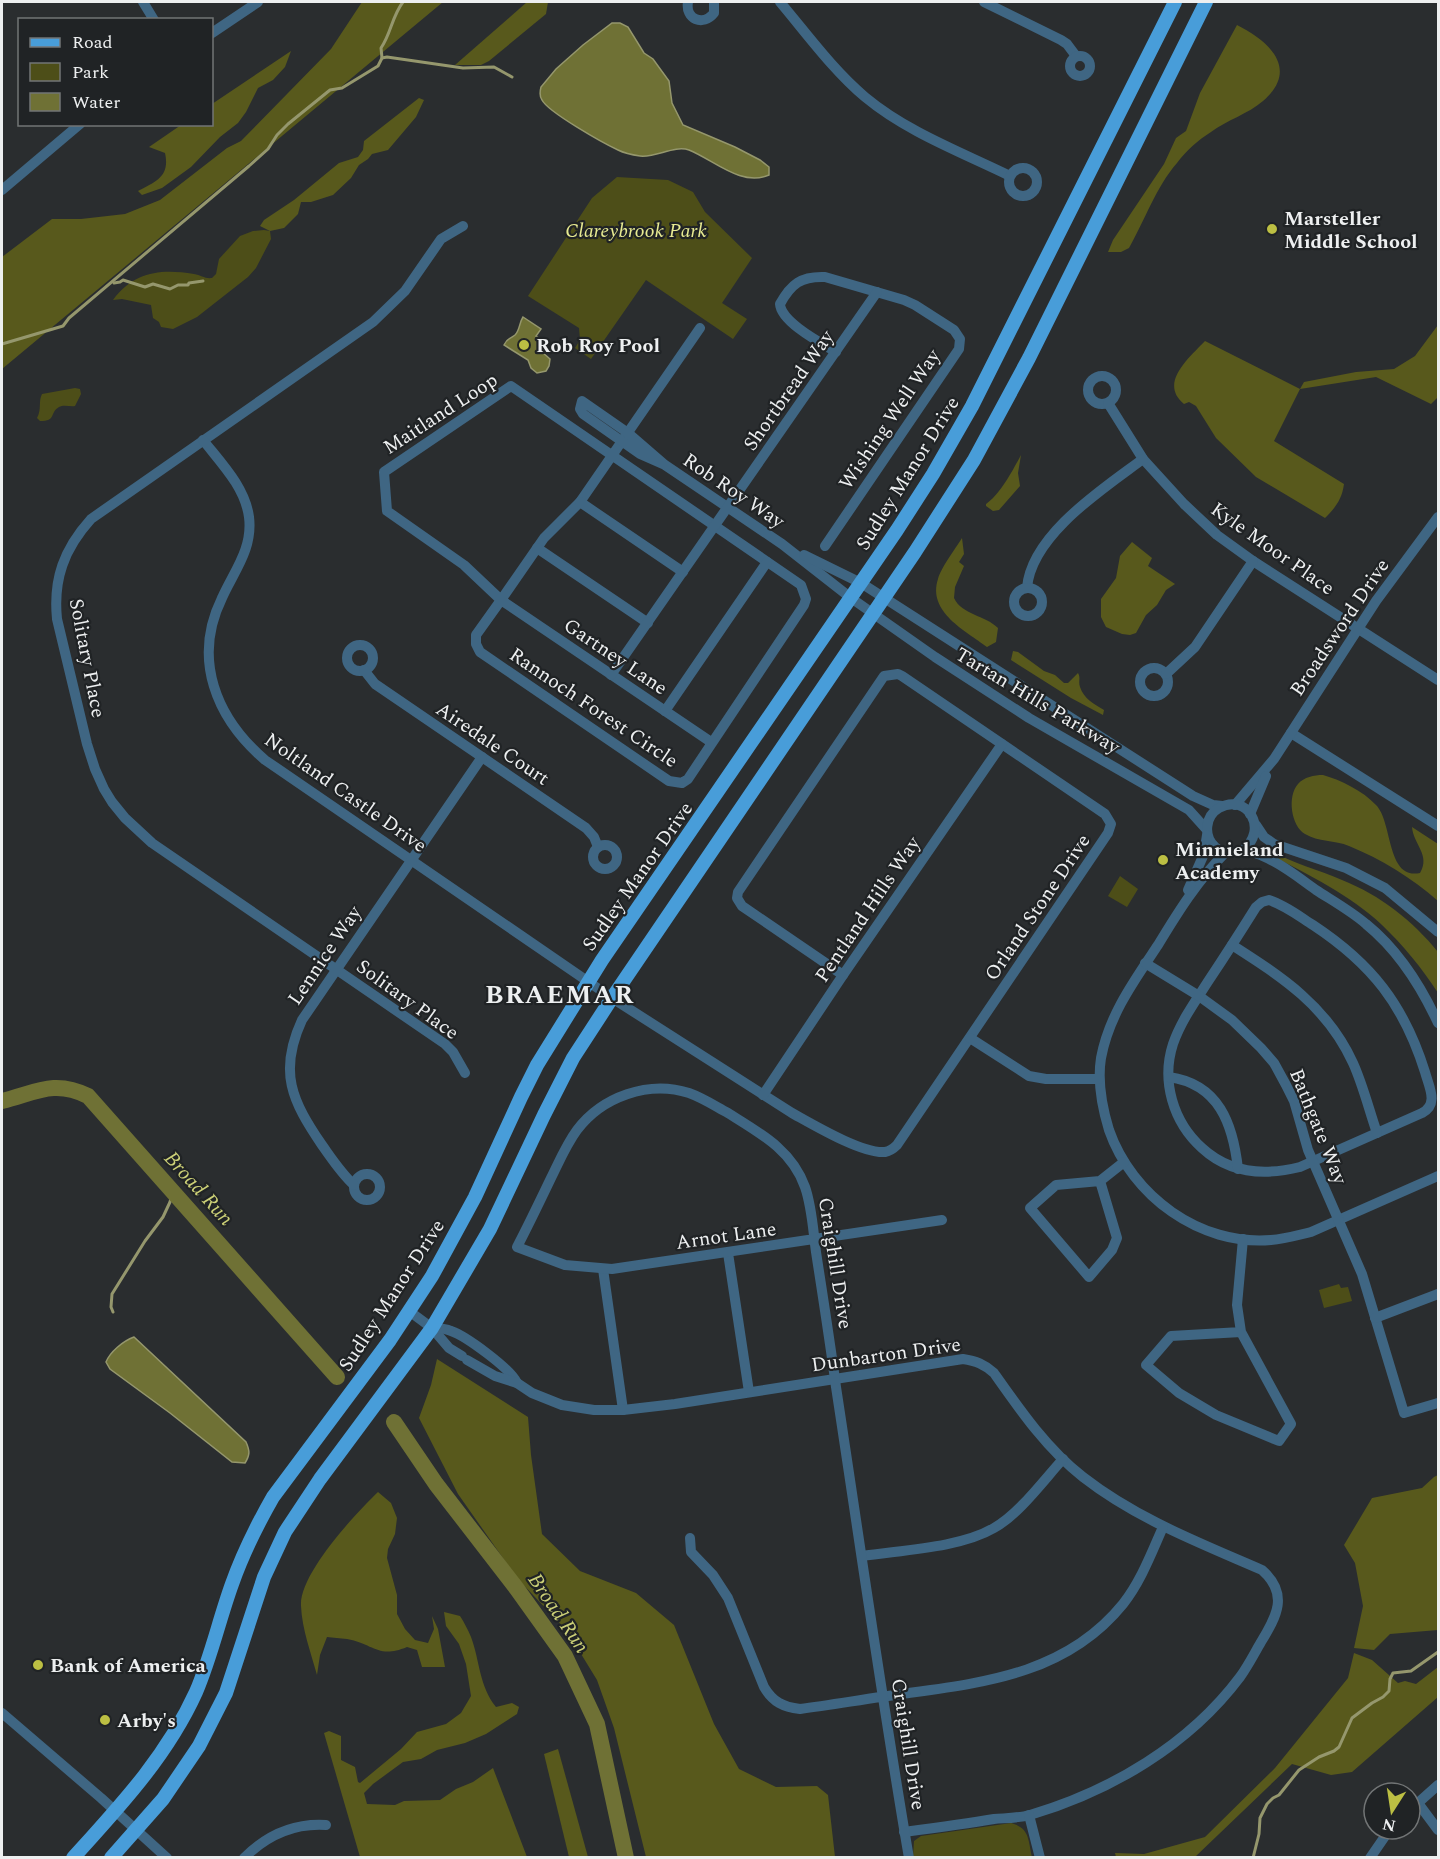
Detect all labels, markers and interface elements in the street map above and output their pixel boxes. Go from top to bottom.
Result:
legend [18,18,213,126]
text: Road [72,29,113,56]
text: Park [72,59,109,86]
text: Water [72,89,120,116]
place label: Marsteller Middle School [1284,204,1418,257]
park label: Clareybrook Park [565,216,707,246]
marker: Marsteller Middle School [1265,222,1279,236]
street label: Shortbread Way [736,323,842,457]
place label: Rob Roy Pool [536,331,660,361]
marker: Rob Roy Pool [517,338,531,352]
street label: Wishing Well Way [832,342,949,496]
street label: Maitland Loop [377,365,504,462]
street label: Sudley Manor Drive [848,391,967,556]
street label: Rob Roy Way [676,446,792,537]
street label: Kyle Moor Place [1204,495,1341,603]
street label: Broadsword Drive [1283,553,1397,703]
street label: Solitary Place [61,596,113,720]
street label: Gartney Lane [557,611,674,703]
street label: Rannoch Forest Circle [503,640,684,776]
street label: Tartan Hills Parkway [949,640,1127,763]
street label: Airedale Court [429,695,555,793]
street label: Noltland Castle Drive [258,725,433,860]
street label: Sudley Manor Drive [575,796,701,957]
street label: Orland Stone Drive [977,828,1098,987]
street label: Pentland Hills Way [808,829,929,989]
place label: Minnieland Academy [1175,835,1284,888]
marker: Minnieland Academy [1156,853,1170,867]
street label: Lennice Way [280,899,370,1011]
street label: Solitary Place [350,952,465,1048]
district label: BRAEMAR [485,975,635,1015]
street label: Bathgate Way [1281,1064,1355,1190]
water label: Broad Run [156,1144,241,1233]
street label: Craighill Drive [810,1195,860,1331]
street label: Sudley Manor Drive [331,1213,452,1378]
street label: Arnot Lane [674,1214,778,1258]
street label: Dunbarton Drive [809,1330,963,1380]
water label: Broad Run [519,1567,597,1660]
place label: Bank of America [50,1651,207,1681]
marker: Bank of America [31,1658,45,1672]
street label: Craighill Drive [883,1676,933,1812]
place label: Arby's [117,1706,176,1736]
marker: Arby's [98,1713,112,1727]
north arrow [1362,1781,1422,1841]
text: N [1380,1812,1398,1838]

